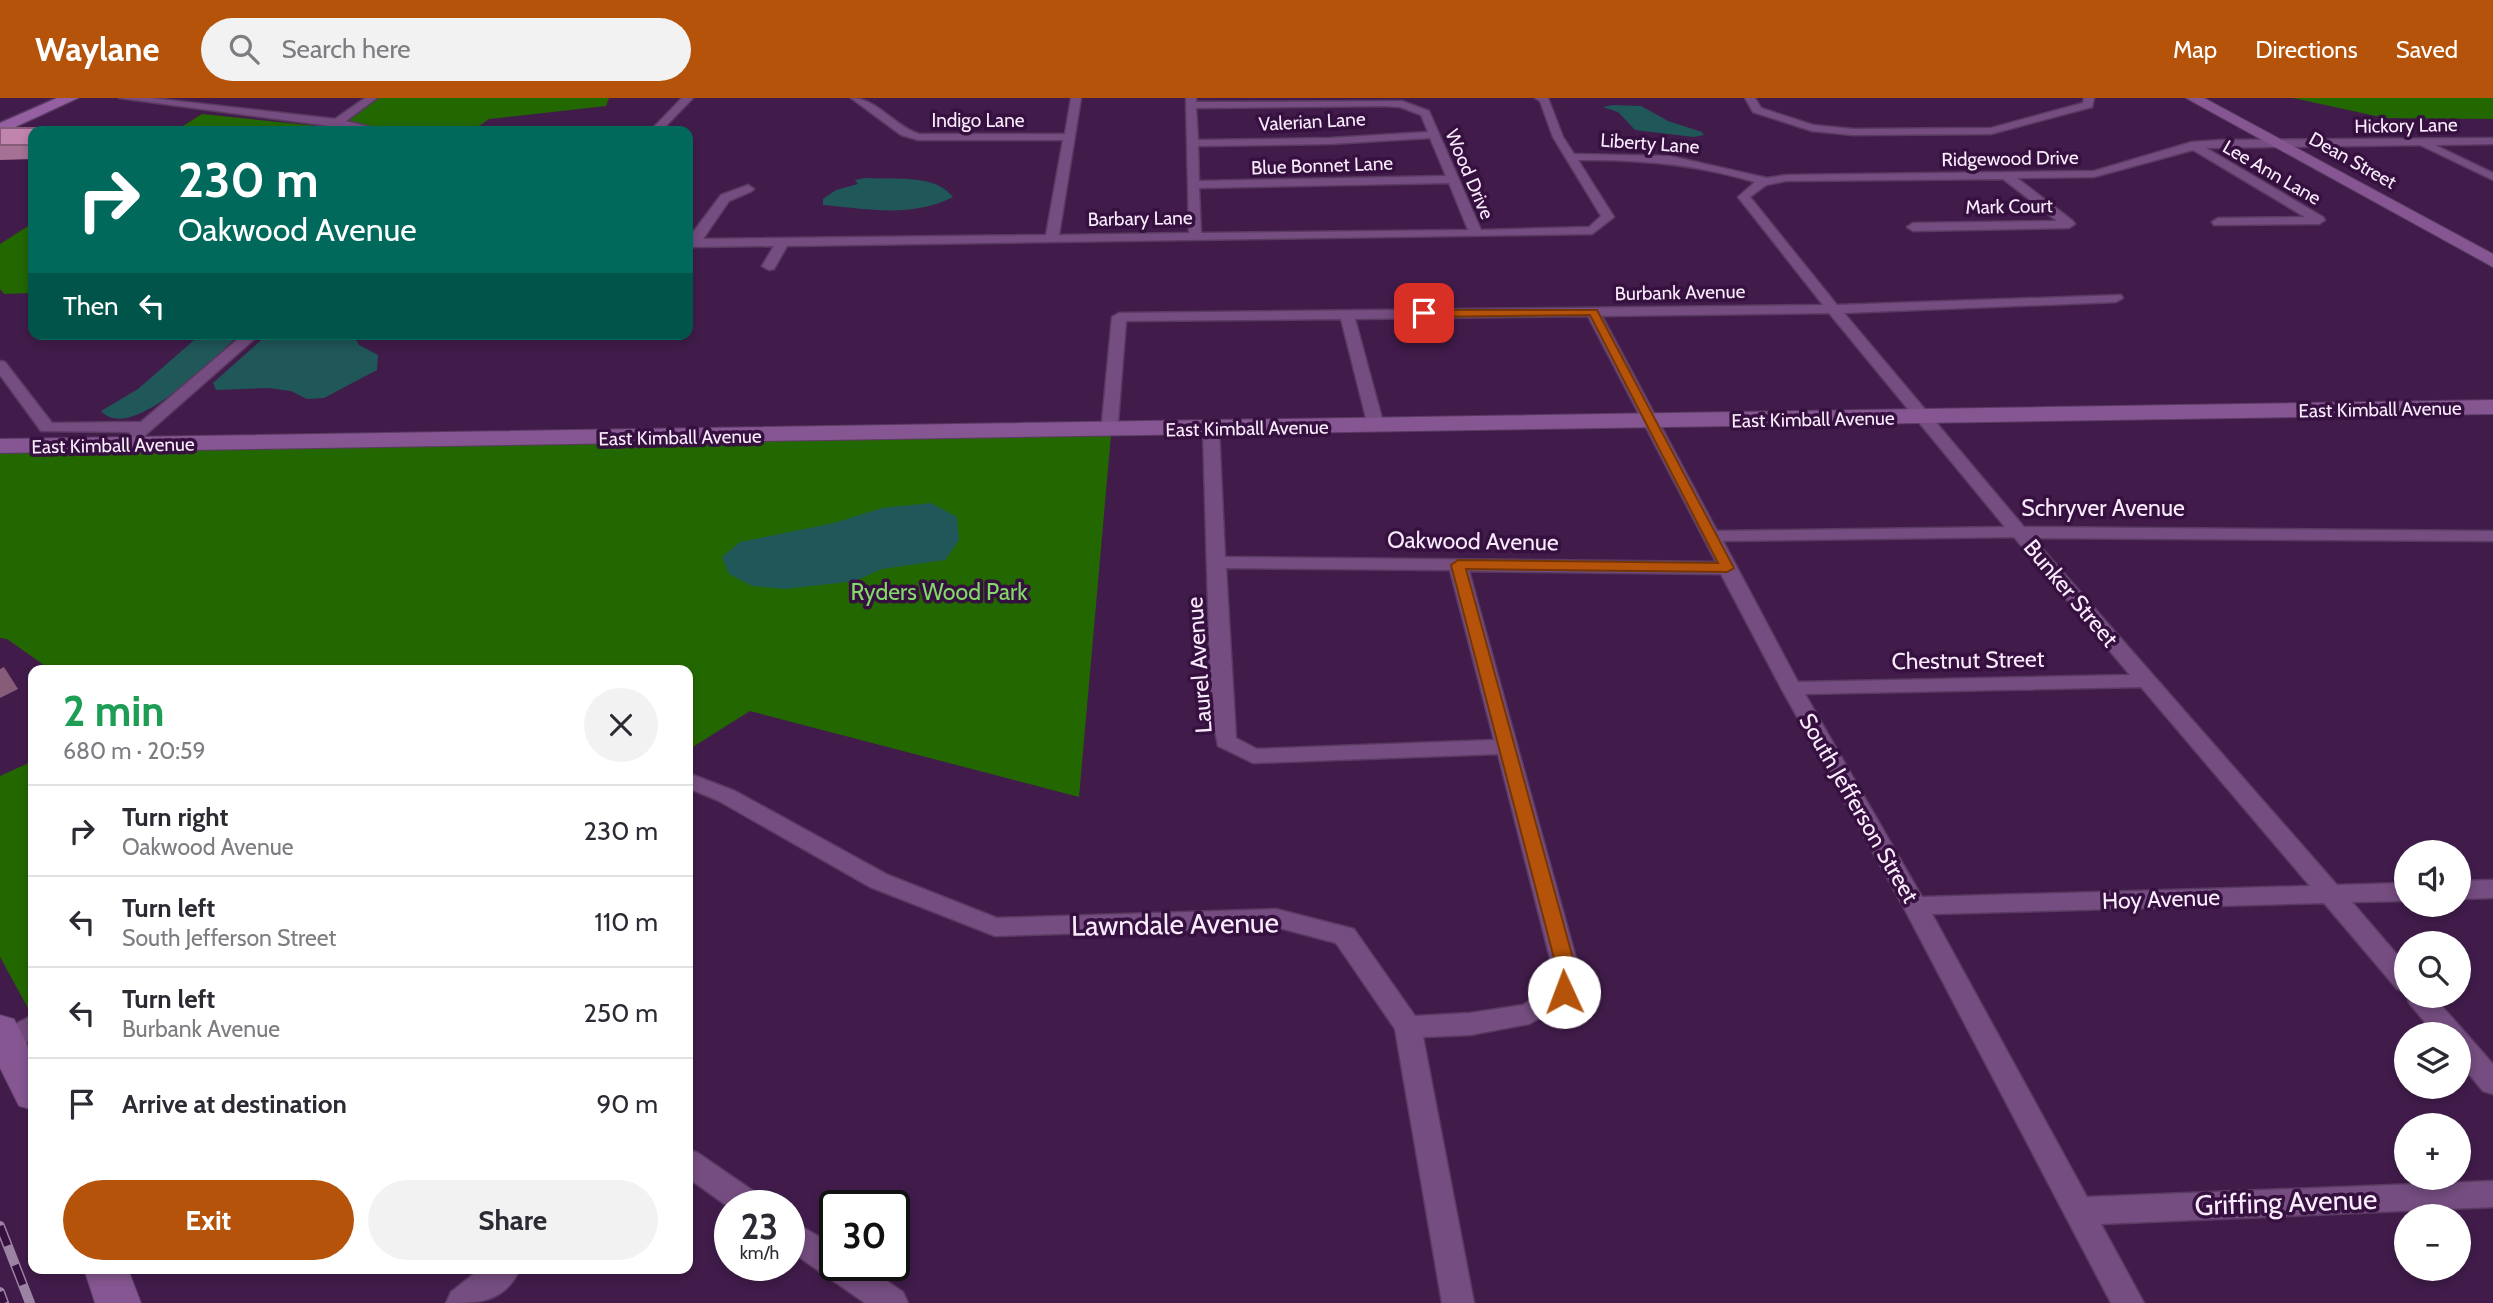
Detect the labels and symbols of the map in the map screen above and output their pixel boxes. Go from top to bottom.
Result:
street label: Valerian Lane [1258,107,1366,136]
street label: Indigo Lane [931,109,1025,132]
street label: Hickory Lane [2354,113,2458,138]
street label: Wood Drive [1440,126,1499,223]
street label: Dean Street [2305,127,2401,194]
street label: Liberty Lane [1600,129,1700,158]
street label: Lee Ann Lane [2219,135,2325,210]
street label: Ridgewood Drive [1941,146,2079,171]
street label: Blue Bonnet Lane [1251,152,1394,179]
street label: Mark Court [1965,194,2054,219]
street label: Barbary Lane [1087,206,1193,231]
street label: Burbank Avenue [1615,280,1746,305]
pin [1394,283,1454,343]
street label: East Kimball Avenue [2298,397,2462,422]
street label: East Kimball Avenue [1731,407,1895,432]
street label: East Kimball Avenue [1165,416,1329,441]
street label: East Kimball Avenue [598,425,762,450]
street label: East Kimball Avenue [31,433,195,458]
street label: Schryver Avenue [2021,494,2185,522]
street label: Oakwood Avenue [1387,526,1559,556]
street label: Bunker Street [2018,534,2124,653]
park label: Ryders Wood Park [850,578,1028,606]
street label: Laurel Avenue [1180,596,1218,734]
street label: Chestnut Street [1891,645,2045,675]
street label: South Jefferson Street [1793,708,1925,908]
street label: Hoy Avenue [2102,883,2221,915]
street label: Lawndale Avenue [1071,905,1279,943]
position arrow [1527,955,1601,1029]
street label: Griffing Avenue [2194,1182,2378,1222]
speed limit sign: 30 [819,1190,910,1281]

